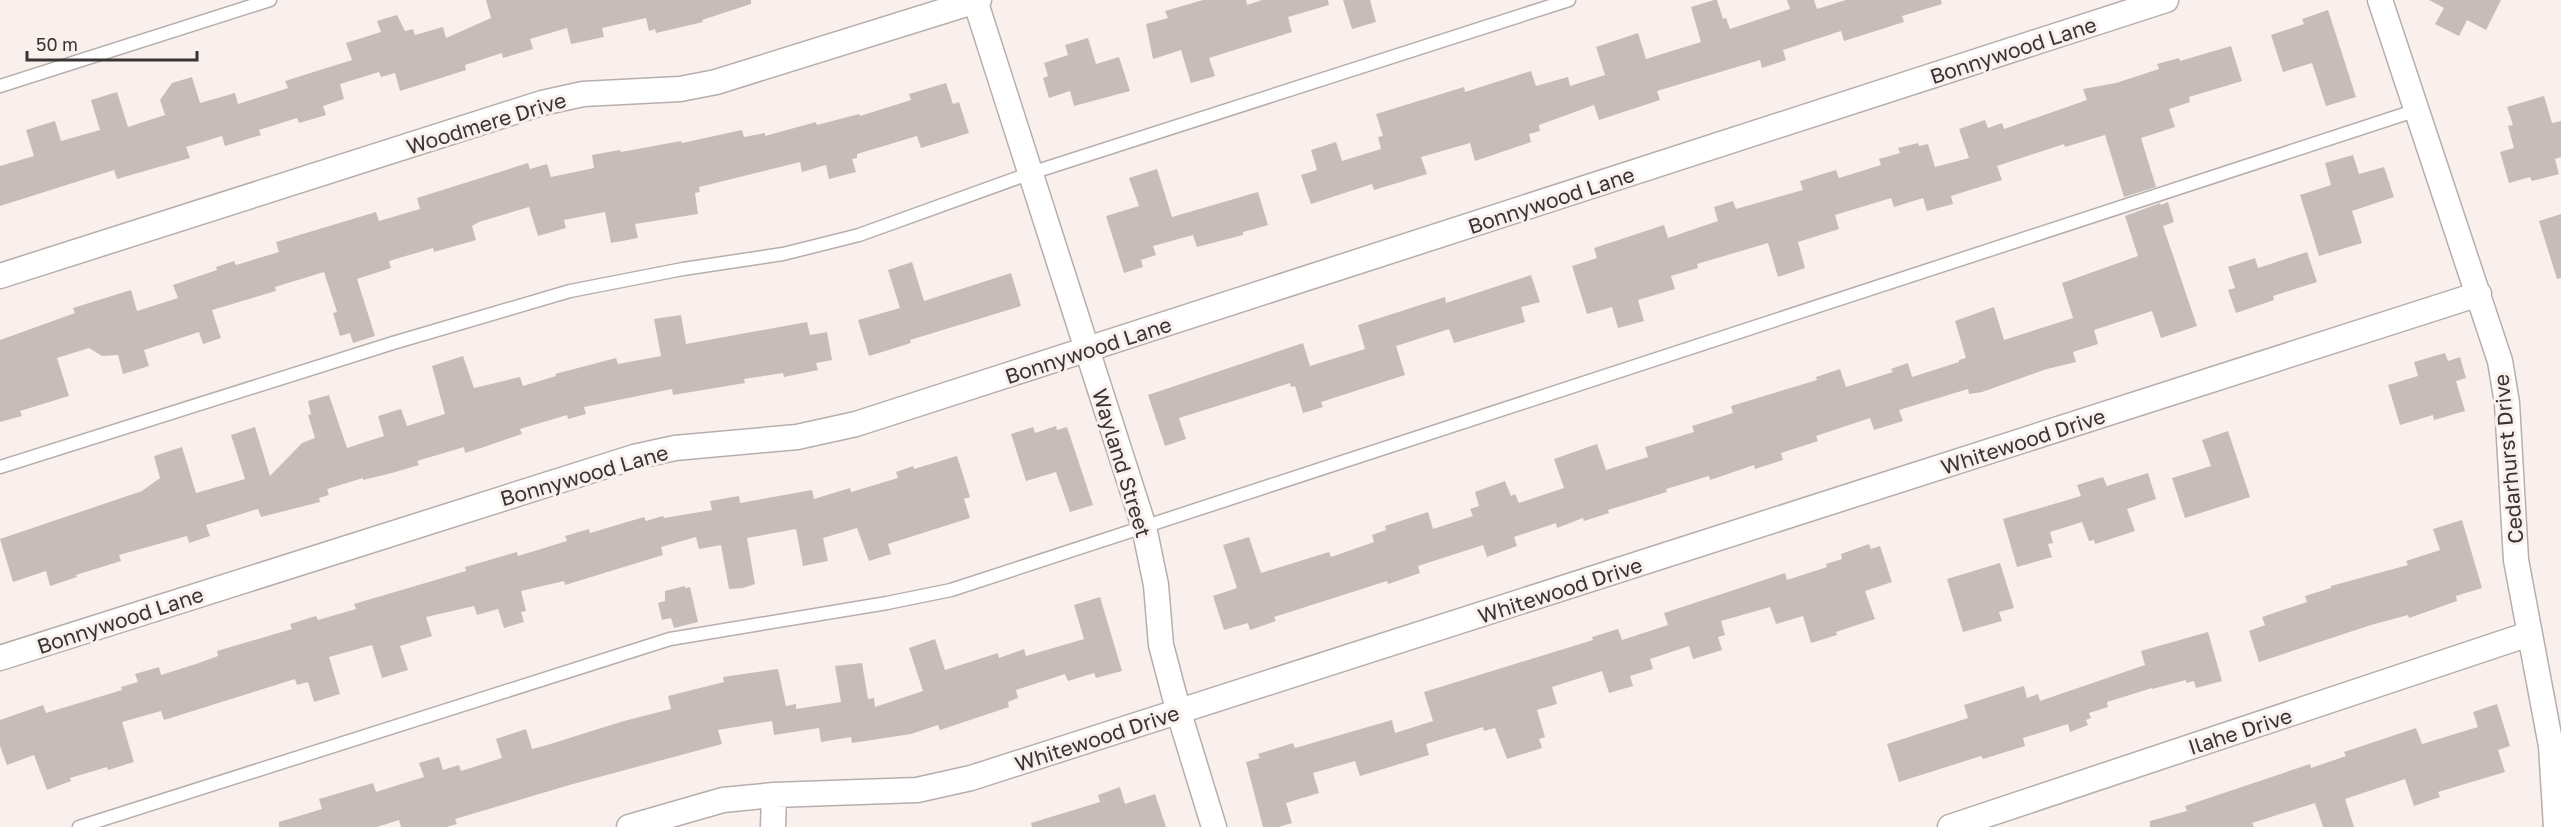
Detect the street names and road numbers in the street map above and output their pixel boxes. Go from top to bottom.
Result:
street label: Bonnywood Lane [1926,11,2100,89]
street label: Woodmere Drive [403,86,569,160]
street label: Bonnywood Lane [1464,161,1638,239]
street label: Bonnywood Lane [1001,311,1175,389]
street label: Cedarhurst Drive [2488,373,2528,545]
street label: Wayland Street [1087,385,1157,541]
street label: Whitewood Drive [1938,402,2108,480]
street label: Bonnywood Lane [497,439,671,511]
street label: Whitewood Drive [1475,551,1645,629]
street label: Bonnywood Lane [33,581,207,659]
street label: Whitewood Drive [1012,699,1182,777]
street label: Ilahe Drive [2185,702,2295,760]

